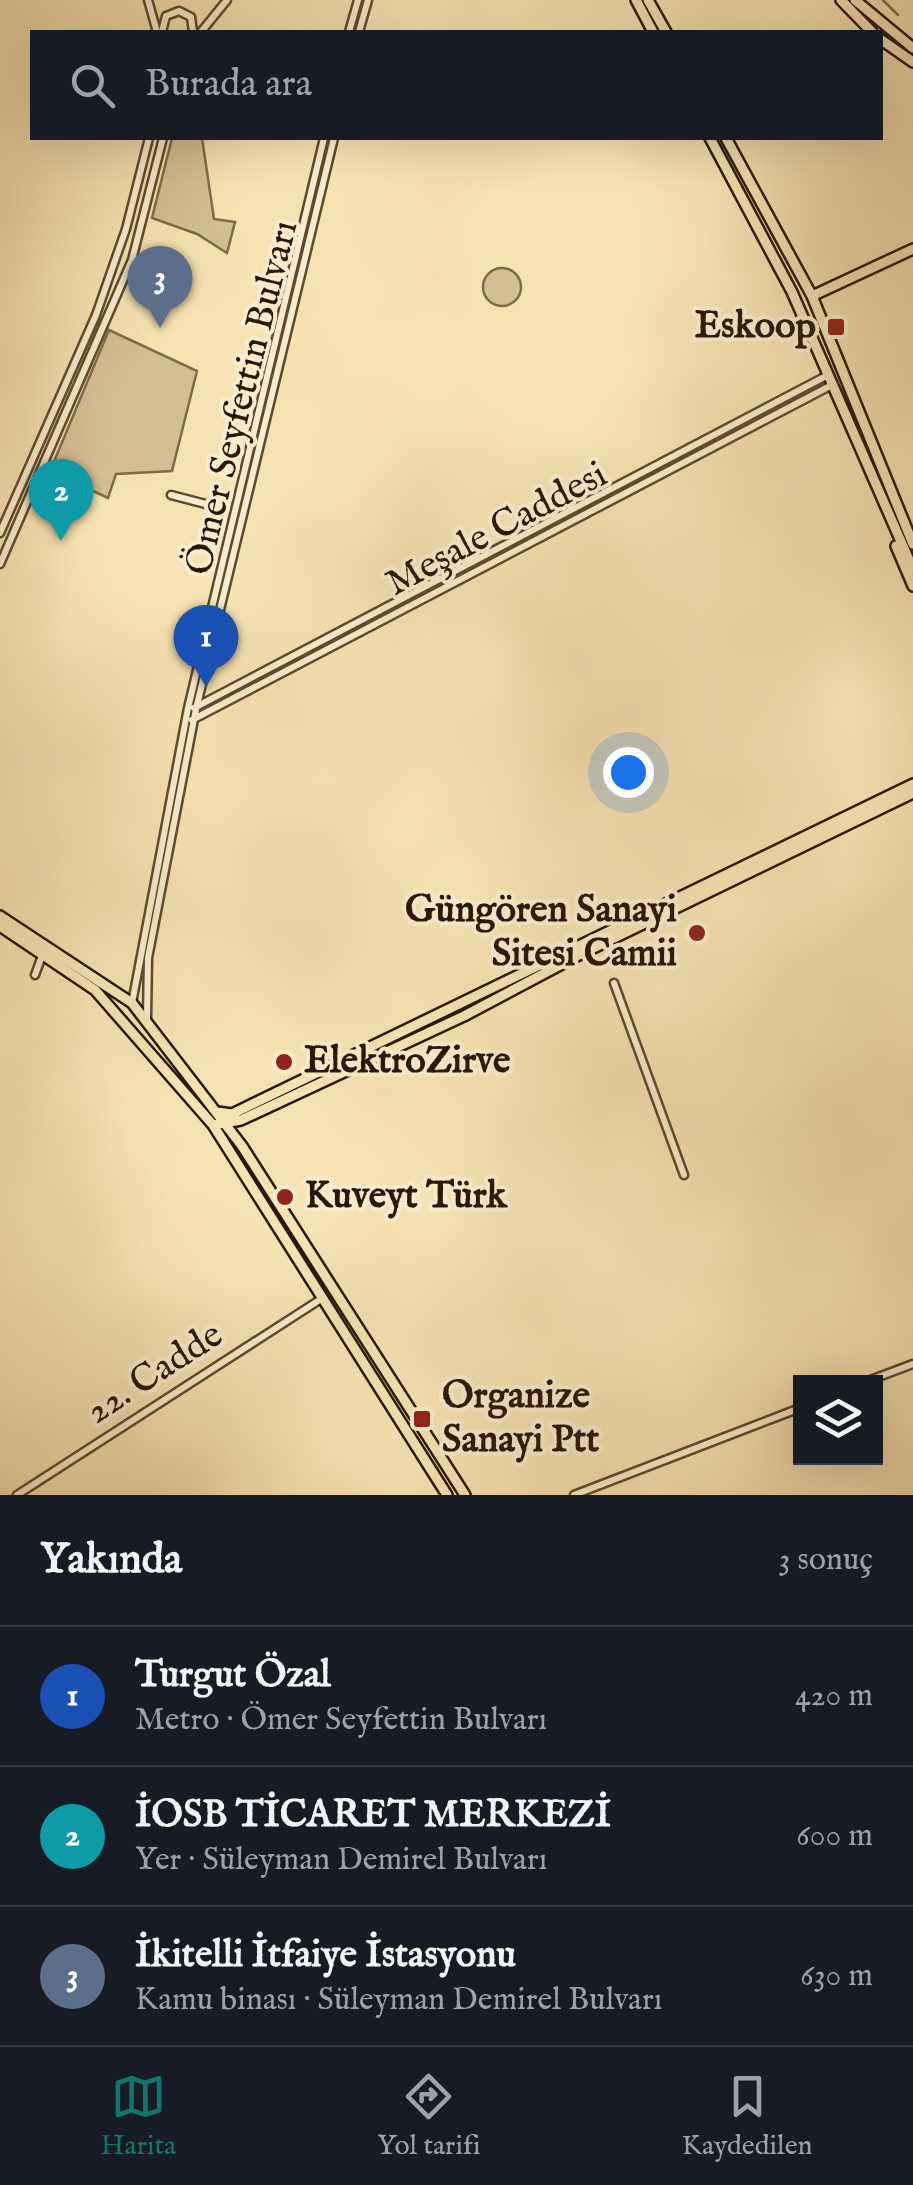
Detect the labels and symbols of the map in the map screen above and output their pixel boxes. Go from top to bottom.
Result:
street label: Ömer Seyfettin Bulvarı [176,216,310,580]
pin: 3 [128,245,192,328]
place label: Eskoop [695,303,816,351]
marker: Eskoop [825,316,847,338]
street label: Meşale Caddesi [378,452,616,608]
pin: 2 [28,458,94,541]
pin: 1 [174,604,238,687]
your location [603,747,654,798]
place label: Güngören Sanayi Sitesi Camii [405,887,677,979]
marker: Güngören Sanayi Sitesi Camii [686,922,708,944]
place label: ElektroZirve [304,1038,511,1086]
marker: ElektroZirve [273,1051,295,1073]
place label: Kuveyt Türk [305,1173,508,1221]
marker: Kuveyt Türk [274,1186,296,1208]
street label: 22. Cadde [77,1312,233,1436]
place label: Organize Sanayi Ptt [442,1373,599,1465]
marker: Organize Sanayi Ptt [411,1408,433,1430]

